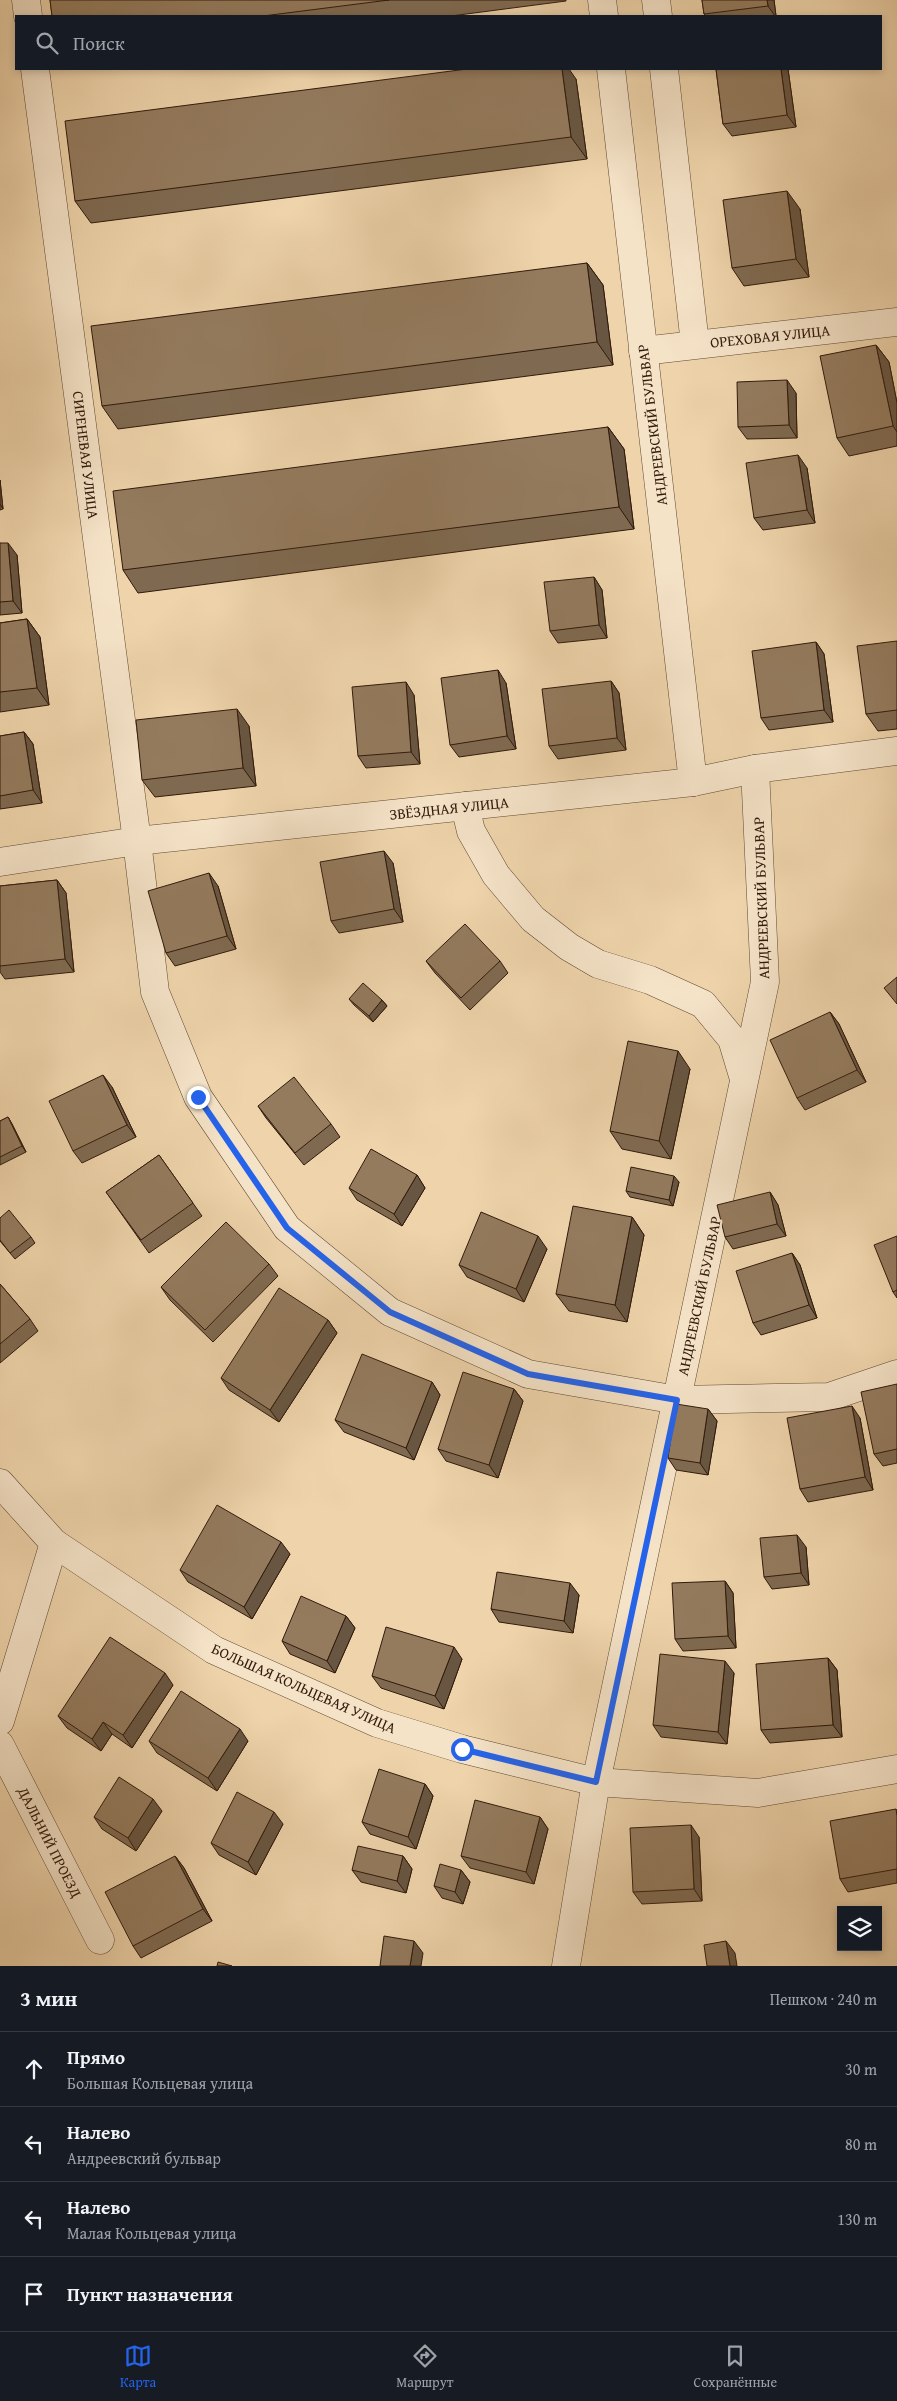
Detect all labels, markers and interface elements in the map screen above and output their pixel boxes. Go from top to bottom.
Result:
search box [15,15,882,70]
icon: search [33,29,61,57]
text: Поиск [73,29,125,57]
street label: ОРЕХОВАЯ УЛИЦА [709,319,831,353]
street label: АНДРЕЕВСКИЙ БУЛЬВАР [632,343,672,507]
street label: СИРЕНЕВАЯ УЛИЦА [68,390,104,520]
street label: ЗВЁЗДНАЯ УЛИЦА [388,791,510,825]
street label: АНДРЕЕВСКИЙ БУЛЬВАР [748,816,774,980]
route end [187,1086,210,1109]
street label: АНДРЕЕВСКИЙ БУЛЬВАР [672,1214,726,1378]
street label: БОЛЬШАЯ КОЛЬЦЕВАЯ УЛИЦА [208,1638,400,1738]
route start [451,1738,474,1761]
street label: ДАЛЬНИЙ ПРОЕЗД [13,1782,87,1901]
map controls [837,1906,882,1951]
button: layers [837,1906,882,1951]
text: 3 мин [20,1983,77,2014]
text: Пешком · 240 m [770,1987,877,2011]
text: Прямо [67,2043,125,2071]
icon: ahead [20,2055,48,2083]
text: 30 m [845,2057,877,2081]
text: Большая Кольцевая улица [67,2071,253,2095]
text: Налево [67,2118,130,2146]
icon: left [20,2130,48,2158]
text: 80 m [845,2132,877,2156]
text: Андреевский бульвар [67,2146,221,2170]
text: Налево [67,2193,130,2221]
icon: left [20,2205,48,2233]
text: 130 m [837,2207,877,2231]
text: Малая Кольцевая улица [67,2221,236,2245]
icon: arrive [20,2280,48,2308]
text: Пункт назначения [67,2280,233,2308]
tab: Карта [120,2342,156,2392]
tab: Маршрут [396,2342,454,2392]
tab: Сохранённые [694,2342,777,2392]

